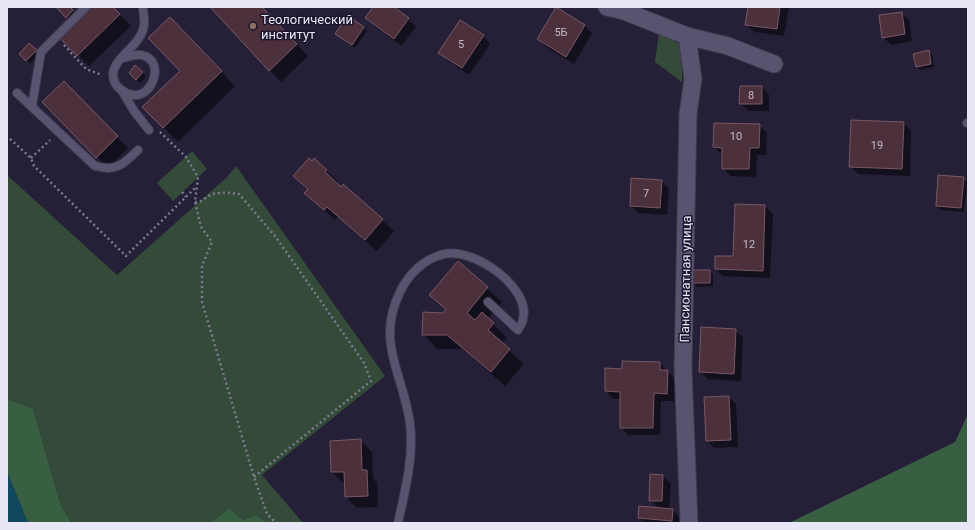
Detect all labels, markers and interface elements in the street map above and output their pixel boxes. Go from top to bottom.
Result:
place label: Теологический институт [261,12,353,42]
marker: Теологический институт [248,21,258,31]
house number: 5Б [554,26,568,39]
house number: 5 [458,38,464,51]
house number: 8 [748,89,754,102]
house number: 10 [730,130,742,143]
house number: 19 [871,139,883,152]
house number: 7 [643,187,649,200]
street label: Пансионатная улица [677,215,694,343]
house number: 12 [743,238,755,251]

